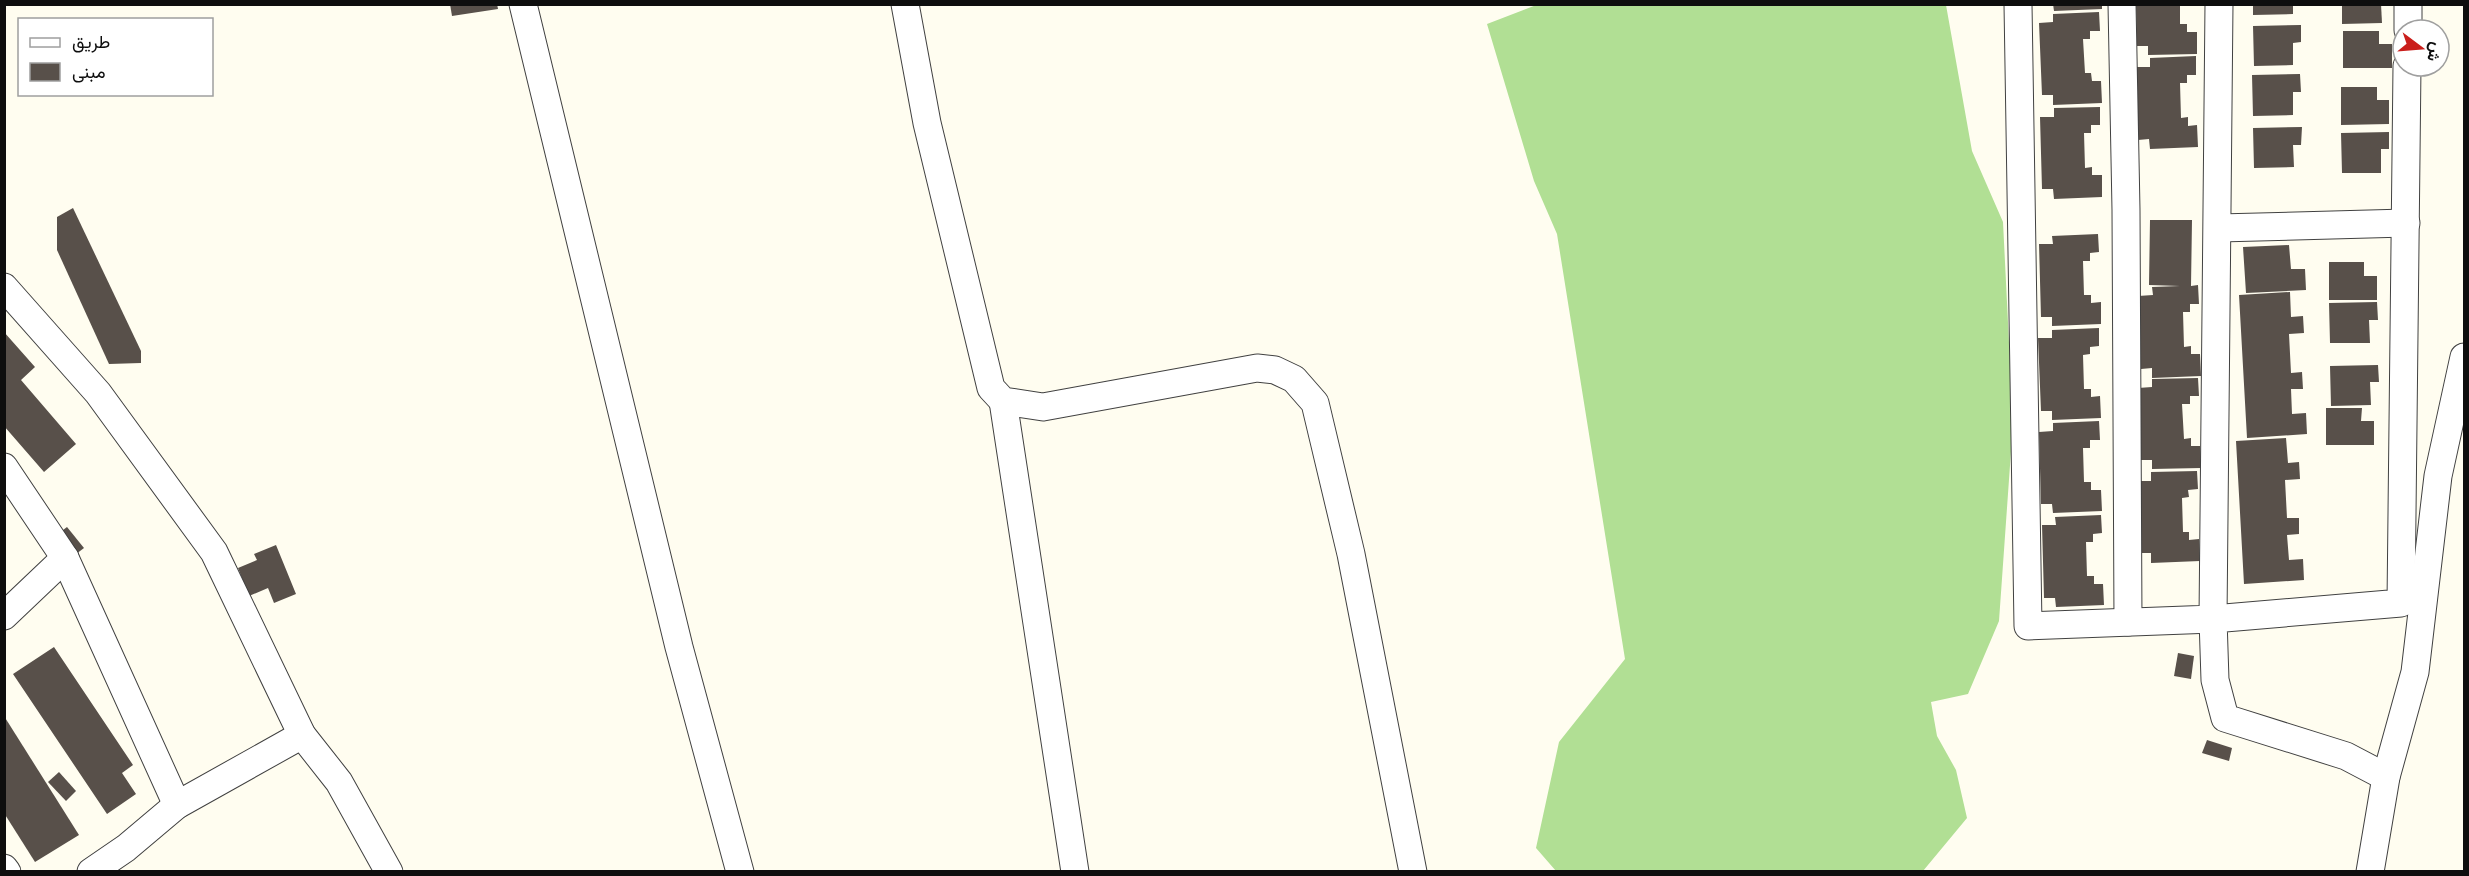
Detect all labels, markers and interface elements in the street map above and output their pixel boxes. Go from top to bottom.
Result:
legend [18,18,213,96]
north arrow [2391,18,2451,78]
text: طريق [72,29,110,53]
text: ش [2422,40,2449,64]
text: مبنى [72,59,106,83]

